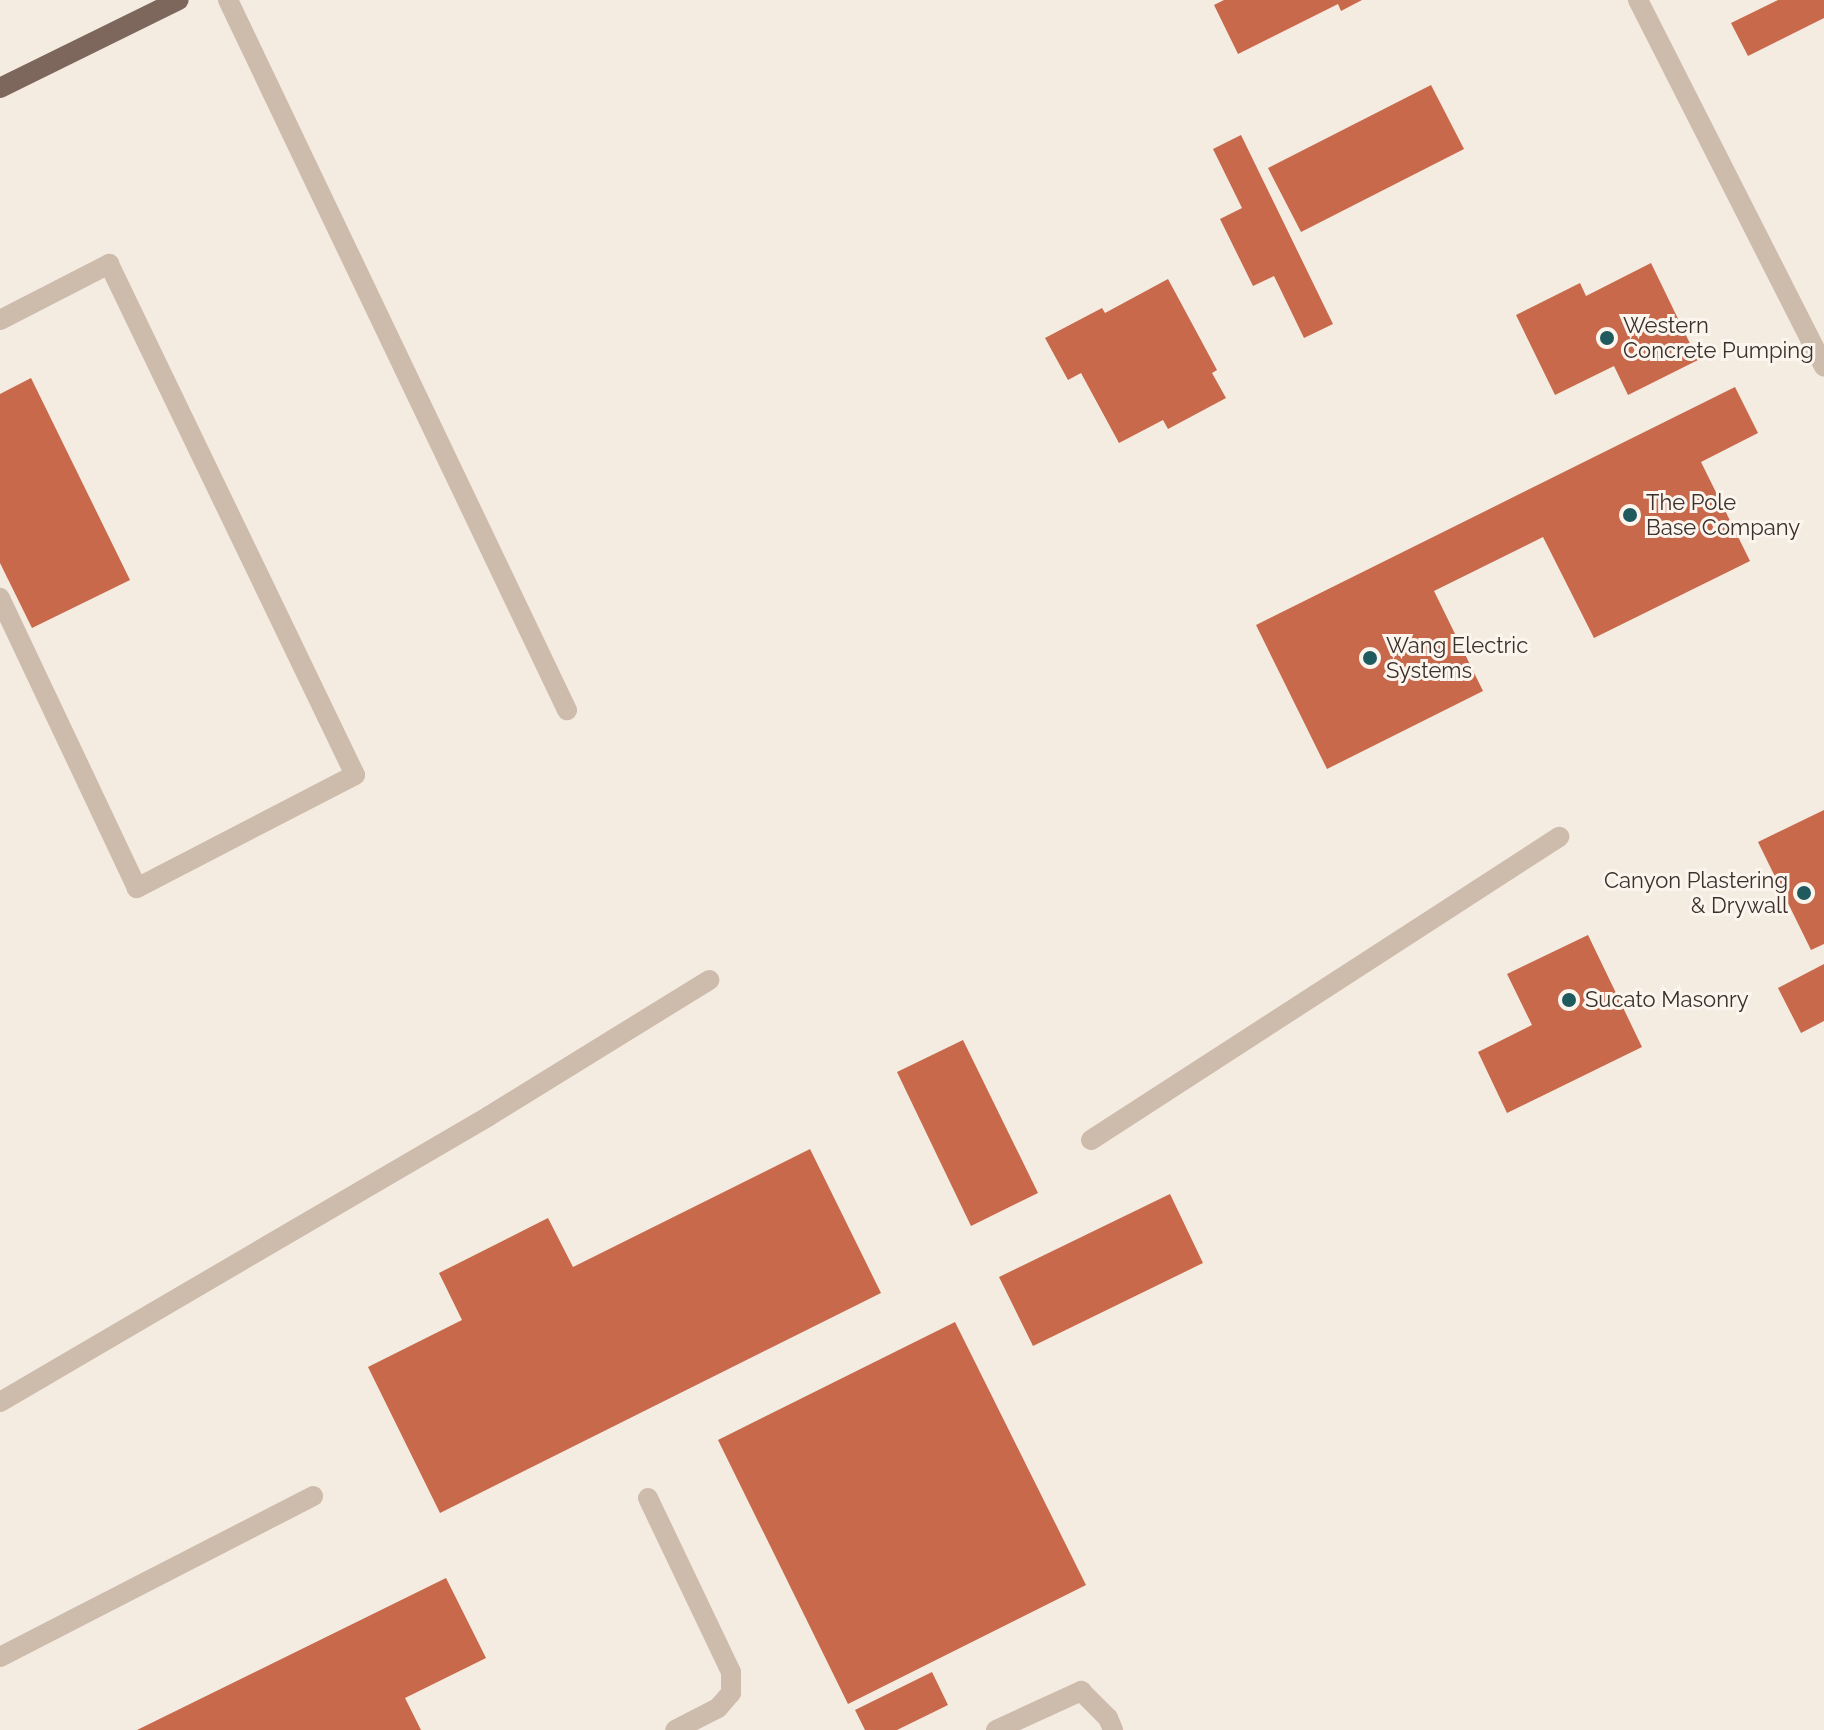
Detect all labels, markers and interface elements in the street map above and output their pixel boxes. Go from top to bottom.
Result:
place label: Western Concrete Pumping [1623,312,1814,364]
marker: Western Concrete Pumping [1598,329,1616,347]
place label: The Pole Base Company [1646,489,1800,540]
marker: The Pole Base Company [1621,506,1639,524]
place label: Wang Electric Systems [1386,632,1528,684]
marker: Wang Electric Systems [1361,649,1379,667]
place label: Canyon Plastering & Drywall [1604,867,1788,918]
marker: Canyon Plastering & Drywall [1795,884,1813,902]
place label: Sucato Masonry [1585,987,1749,1013]
marker: Sucato Masonry [1560,991,1578,1009]

